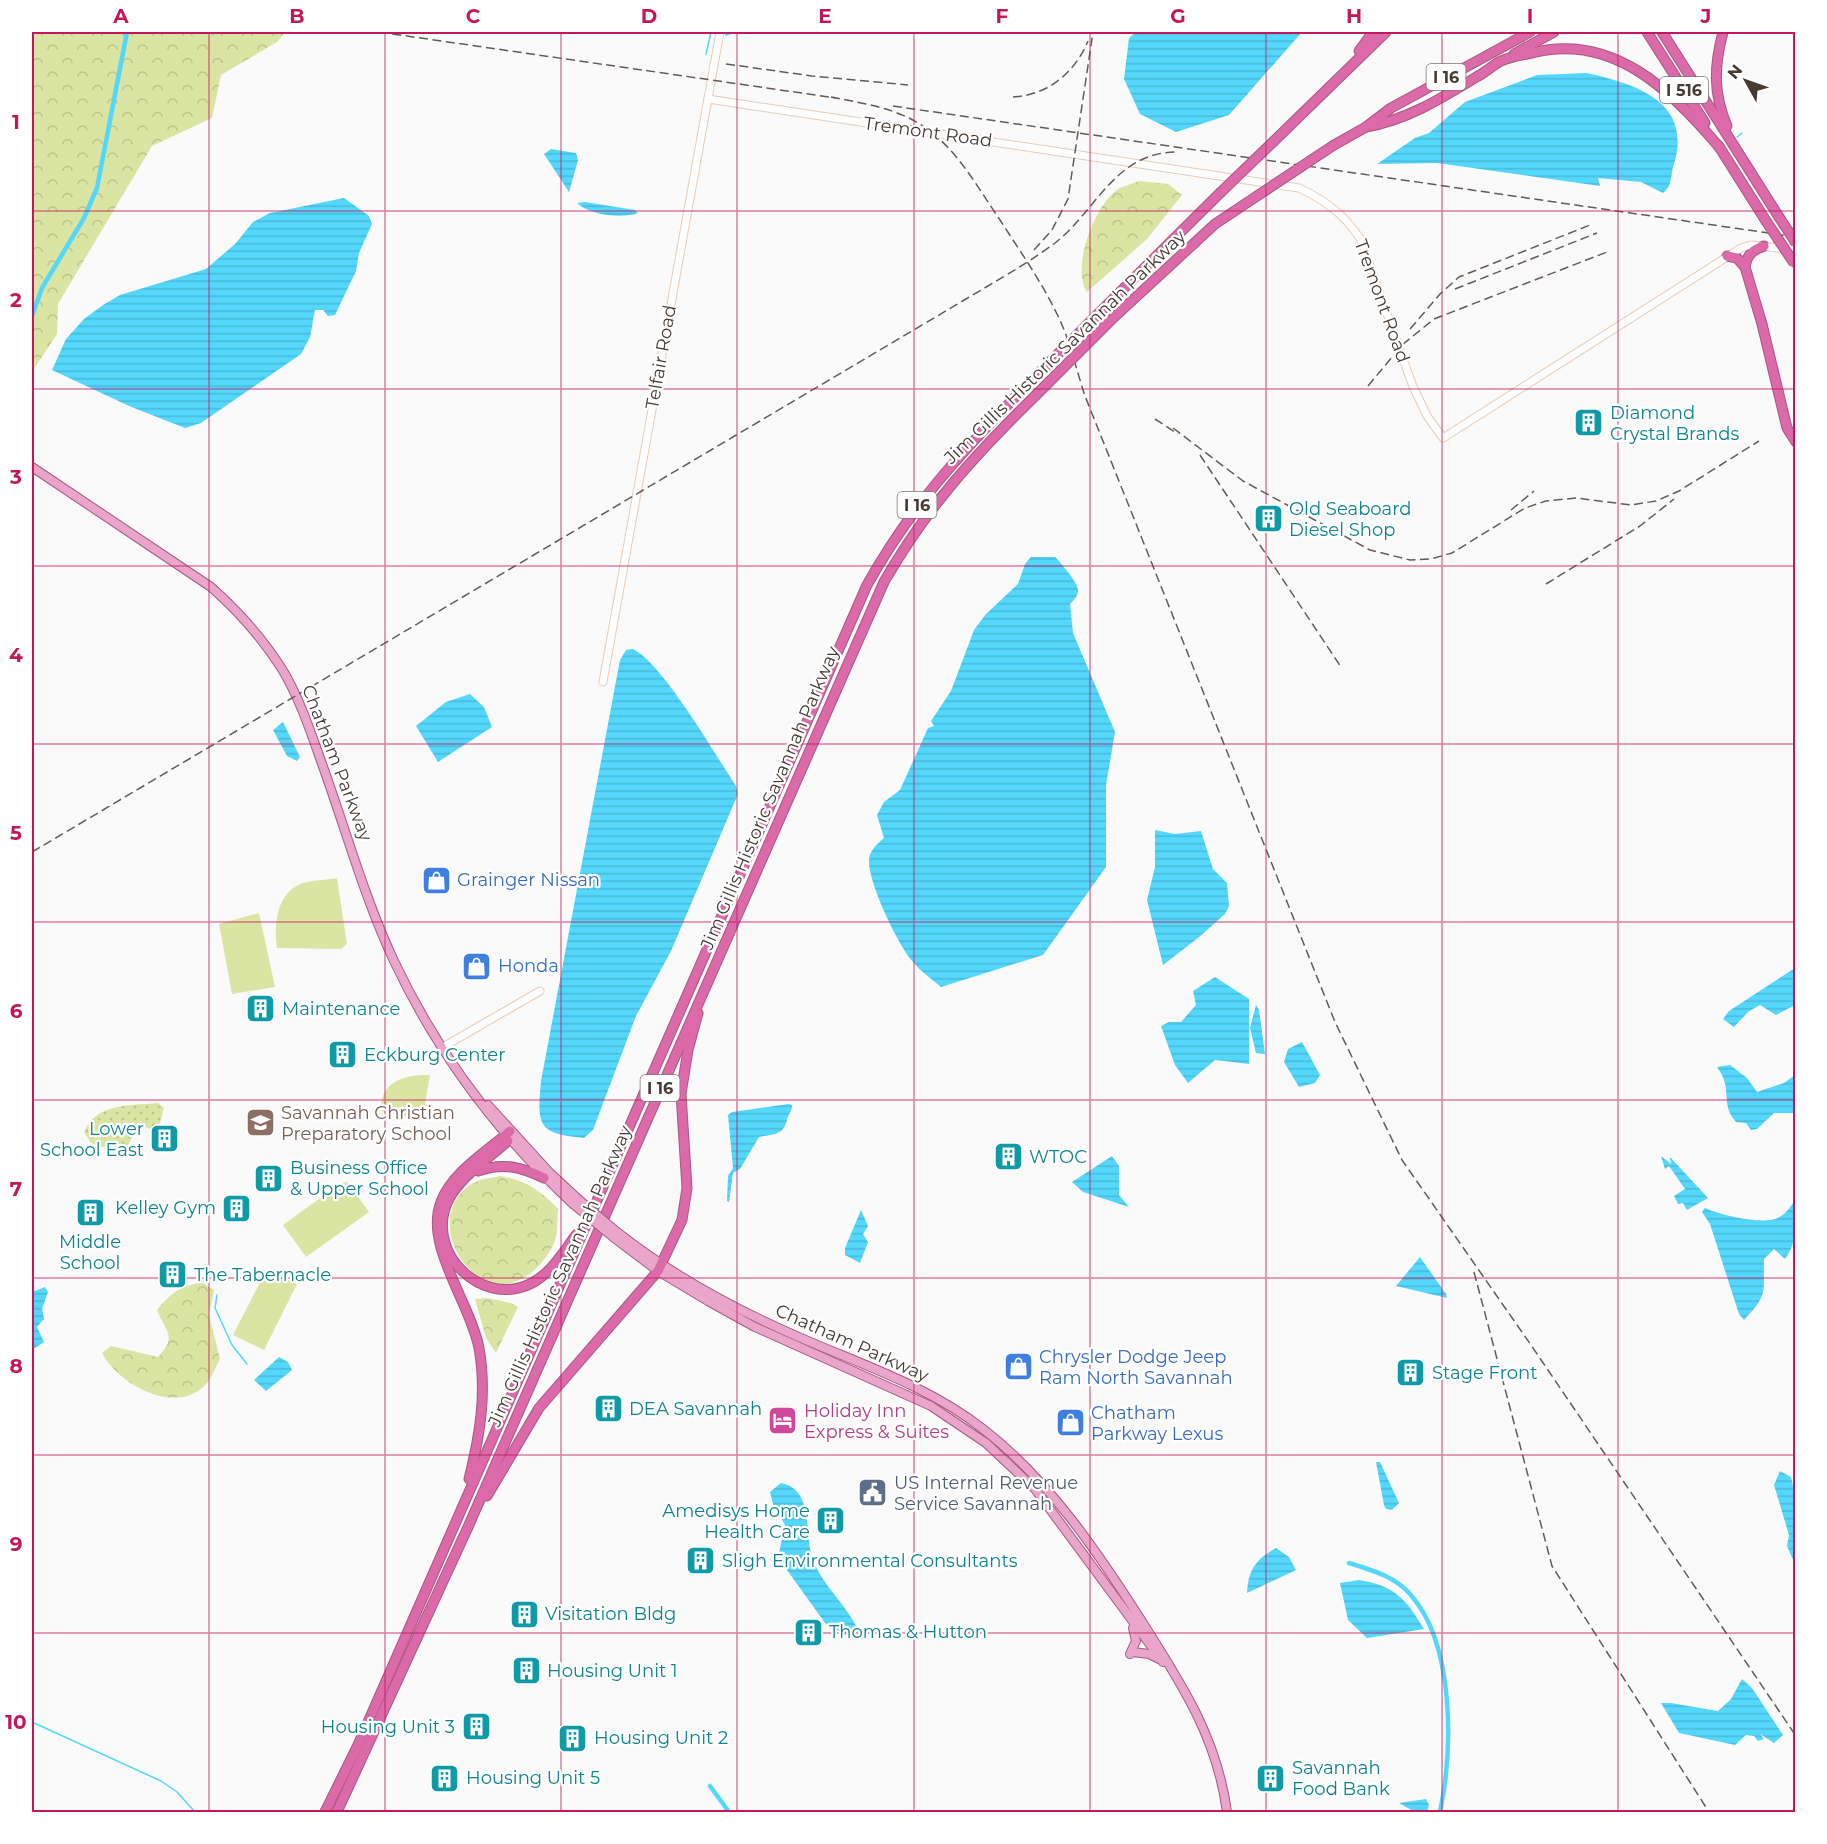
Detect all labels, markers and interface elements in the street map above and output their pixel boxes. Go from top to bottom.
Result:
text: A [112,4,129,28]
text: B [289,4,305,28]
text: C [466,4,481,28]
text: D [641,4,657,28]
text: E [818,4,832,28]
text: F [996,4,1009,28]
text: G [1170,4,1186,28]
text: H [1346,4,1362,28]
text: I [1527,4,1533,28]
text: J [1700,4,1711,28]
north arrow [1716,51,1776,111]
text: N [1723,61,1746,83]
road number: I 16 [1426,64,1466,90]
road number: I 516 [1660,77,1708,103]
text: 1 [12,110,20,134]
street label: Tremont Road [862,112,994,152]
street label: Jim Gillis Historic Savannah Parkway [939,225,1191,469]
street label: Tremont Road [1350,236,1414,366]
text: 2 [10,288,22,312]
street label: Telfair Road [641,303,681,411]
place label: Diamond Crystal Brands [1610,402,1739,445]
building icon: Diamond Crystal Brands [1573,407,1605,439]
text: 3 [9,465,22,489]
road number: I 16 [898,492,936,518]
place label: Old Seaboard Diesel Shop [1289,498,1411,541]
building icon: Old Seaboard Diesel Shop [1252,503,1284,535]
text: 4 [9,643,23,667]
street label: Jim Gillis Historic Savannah Parkway [696,643,844,954]
street label: Chatham Parkway [297,682,377,844]
text: 5 [10,821,22,845]
shop icon: Grainger Nissan [420,864,452,896]
place label: Grainger Nissan [457,869,600,891]
shop icon: Honda [461,950,493,982]
place label: Honda [498,955,559,977]
building icon: Maintenance [245,993,277,1025]
place label: Maintenance [282,998,401,1020]
text: 6 [10,999,23,1023]
building icon: Eckburg Center [327,1039,359,1071]
place label: Eckburg Center [364,1044,505,1066]
road number: I 16 [640,1075,680,1101]
place label: Savannah Christian Preparatory School [281,1102,455,1145]
school or university icon: Savannah Christian Preparatory School [244,1107,276,1139]
place label: Lower School East [40,1118,144,1161]
street label: Jim Gillis Historic Savannah Parkway [483,1122,637,1431]
building icon: Lower School East [149,1123,181,1155]
building icon: WTOC [992,1141,1024,1173]
place label: WTOC [1029,1146,1087,1168]
place label: Business Office & Upper School [290,1157,429,1200]
building icon: Business Office & Upper School [253,1162,285,1194]
text: 7 [10,1177,22,1201]
building icon: Kelley Gym [221,1192,253,1224]
building icon: Middle School [74,1197,106,1229]
place label: Kelley Gym [115,1197,216,1219]
place label: Middle School [59,1231,121,1274]
building icon: The Tabernacle [157,1259,189,1291]
place label: The Tabernacle [194,1264,331,1286]
street label: Chatham Parkway [772,1299,932,1387]
place label: Chrysler Dodge Jeep Ram North Savannah [1039,1346,1233,1389]
shop icon: Chrysler Dodge Jeep Ram North Savannah [1002,1351,1034,1383]
text: 8 [9,1354,23,1378]
building icon: Stage Front [1395,1357,1427,1389]
place label: Stage Front [1432,1362,1538,1384]
building icon: DEA Savannah [592,1393,624,1425]
place label: DEA Savannah [629,1398,762,1420]
place label: Holiday Inn Express & Suites [804,1400,949,1443]
place label: Chatham Parkway Lexus [1091,1402,1223,1445]
hotel icon: Holiday Inn Express & Suites [767,1405,799,1437]
shop icon: Chatham Parkway Lexus [1054,1407,1086,1439]
place label: US Internal Revenue Service Savannah [894,1472,1078,1515]
public building icon: US Internal Revenue Service Savannah [857,1477,889,1509]
place label: Amedisys Home Health Care [662,1500,810,1543]
building icon: Amedisys Home Health Care [815,1505,847,1537]
text: 9 [10,1532,22,1556]
building icon: Sligh Environmental Consultants [685,1545,717,1577]
place label: Sligh Environmental Consultants [722,1550,1018,1572]
building icon: Visitation Bldg [508,1598,540,1630]
place label: Visitation Bldg [545,1603,676,1625]
building icon: Thomas & Hutton [792,1616,824,1648]
place label: Thomas & Hutton [829,1621,987,1643]
building icon: Housing Unit 1 [510,1655,542,1687]
place label: Housing Unit 1 [547,1660,678,1682]
text: 10 [5,1710,27,1734]
building icon: Housing Unit 3 [460,1711,492,1743]
place label: Housing Unit 3 [321,1716,455,1738]
building icon: Housing Unit 2 [557,1722,589,1754]
place label: Housing Unit 2 [594,1727,728,1749]
place label: Savannah Food Bank [1292,1757,1390,1800]
building icon: Housing Unit 5 [429,1762,461,1794]
building icon: Savannah Food Bank [1255,1762,1287,1794]
place label: Housing Unit 5 [466,1767,600,1789]

